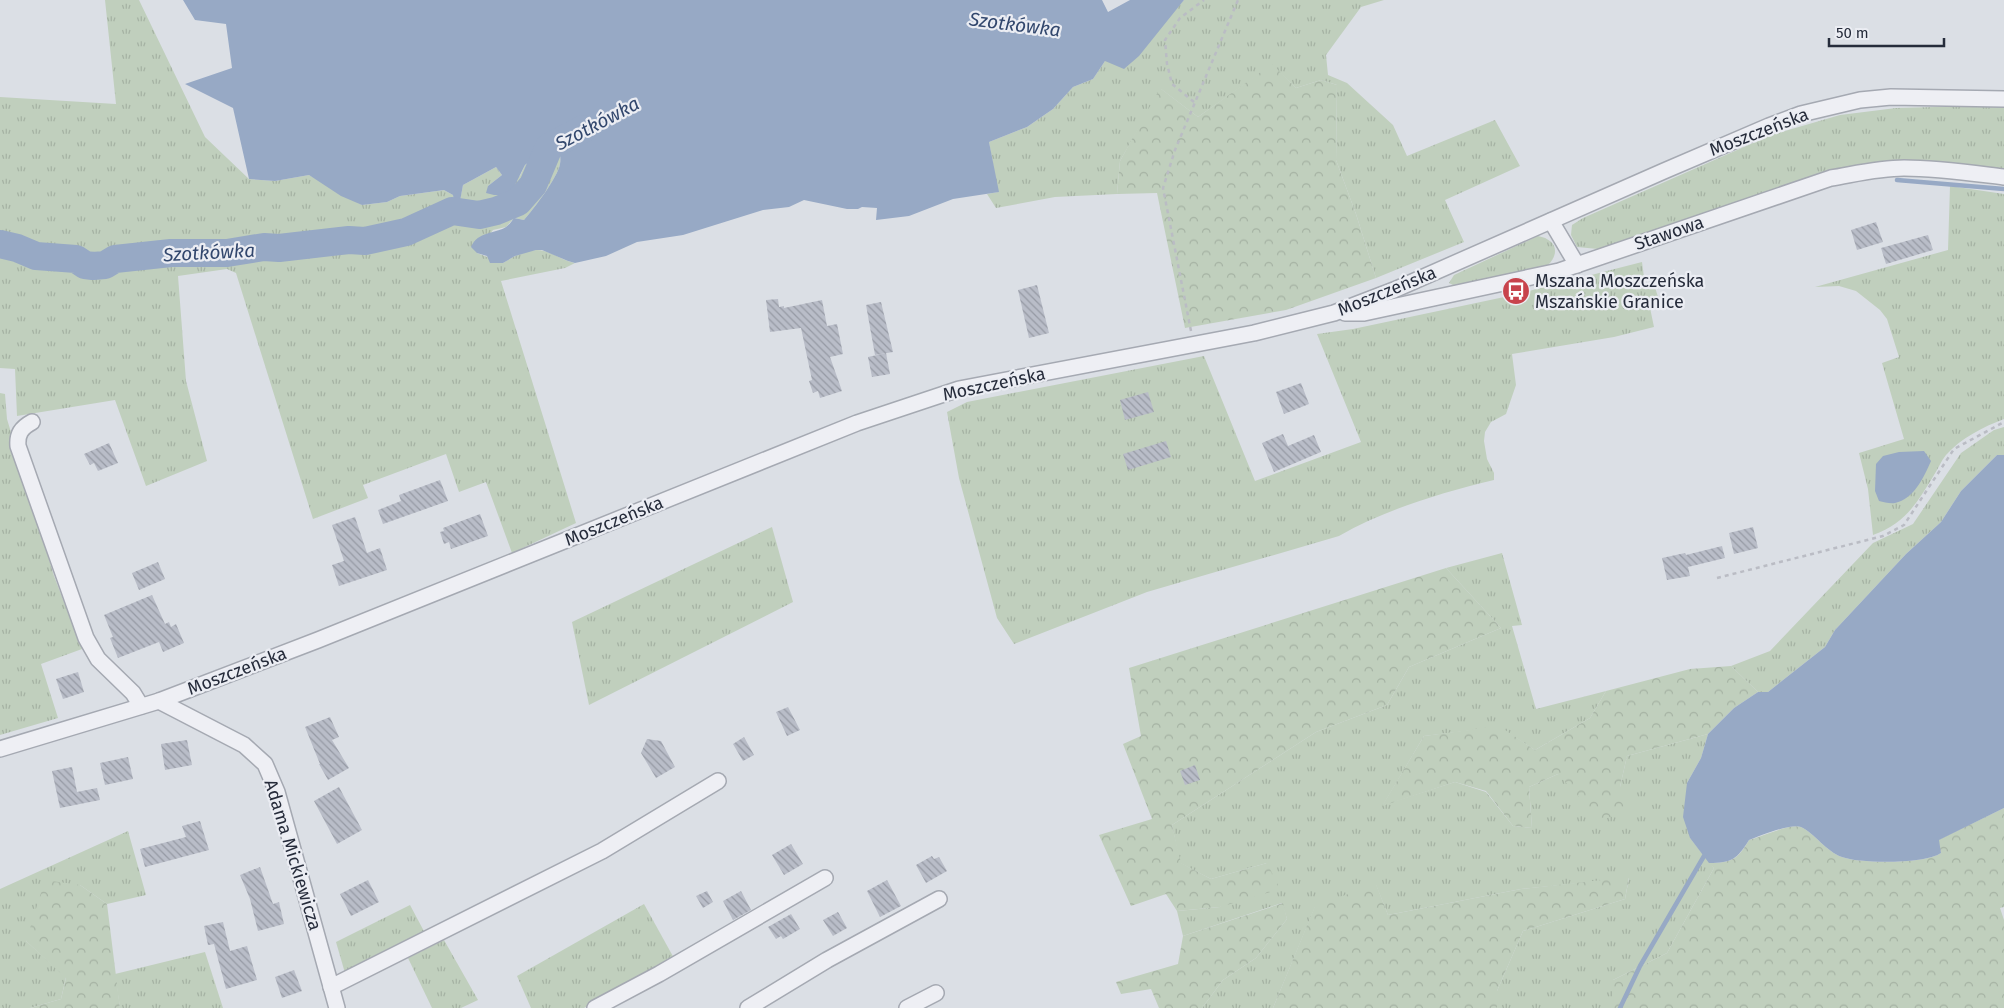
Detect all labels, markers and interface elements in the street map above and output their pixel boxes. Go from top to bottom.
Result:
water label: Szotkówka [967,7,1062,42]
scale bar [1829,15,1944,47]
text: 50 m [1836,24,1869,42]
water label: Szotkówka [550,92,643,156]
street label: Moszczeńska [1706,103,1812,161]
street label: Stawowa [1631,211,1707,255]
water label: Szotkówka [162,239,255,266]
street label: Moszczeńska [1334,261,1440,321]
place label: Mszana Moszczeńska Mszańskie Granice [1535,270,1704,313]
bus stop icon: Mszana Moszczeńska Mszańskie Granice [1501,276,1531,306]
street label: Moszczeńska [941,362,1047,406]
street label: Moszczeńska [561,491,667,551]
street label: Moszczeńska [184,642,290,700]
street label: Adama Mickiewicza [260,777,326,933]

